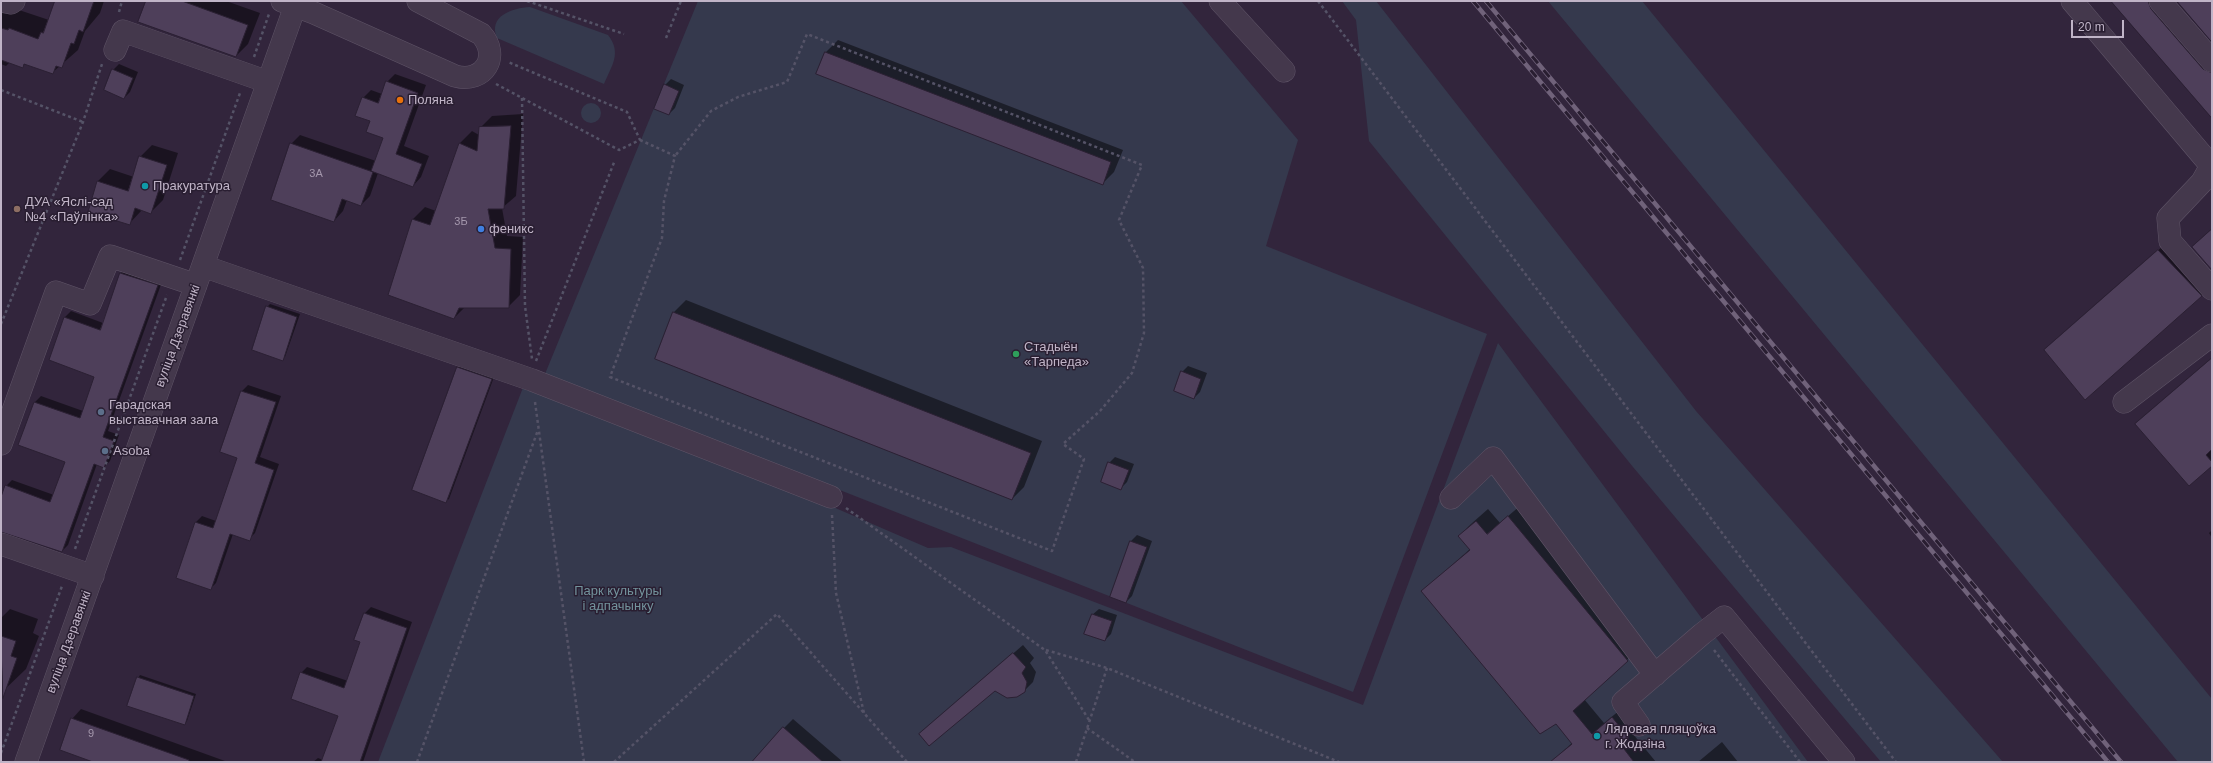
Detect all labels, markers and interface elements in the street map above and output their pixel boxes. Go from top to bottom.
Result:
scale bar [2073,12,2126,38]
text: 20 m [2078,20,2105,34]
place label: Поляна [408,92,453,108]
marker: Поляна [395,95,405,105]
house number: 3А [309,167,323,181]
place label: Пракуратура [153,178,230,194]
marker: Пракуратура [140,181,150,191]
place label: ДУА «Яслі-сад №4 «Паўлінка» [25,194,118,225]
marker: ДУА «Яслі-сад №4 «Паўлінка» [12,204,22,214]
house number: 3Б [454,215,468,229]
place label: феникс [489,221,534,237]
marker: феникс [476,224,486,234]
street label: вуліца Дзеравянкі [152,283,204,389]
place label: Стадыён «Тарпеда» [1024,339,1089,370]
marker: Стадыён «Тарпеда» [1011,349,1021,359]
place label: Гарадская выставачная зала [109,397,218,428]
marker: Гарадская выставачная зала [96,407,106,417]
place label: Asoba [113,443,150,459]
marker: Asoba [100,446,110,456]
park label: Парк культуры і адпачынку [574,583,662,614]
street label: вуліца Дзеравянкі [43,589,95,695]
place label: Лядовая пляцоўка г. Жодзіна [1605,721,1716,752]
house number: 9 [88,727,94,741]
marker: Лядовая пляцоўка г. Жодзіна [1592,731,1602,741]

